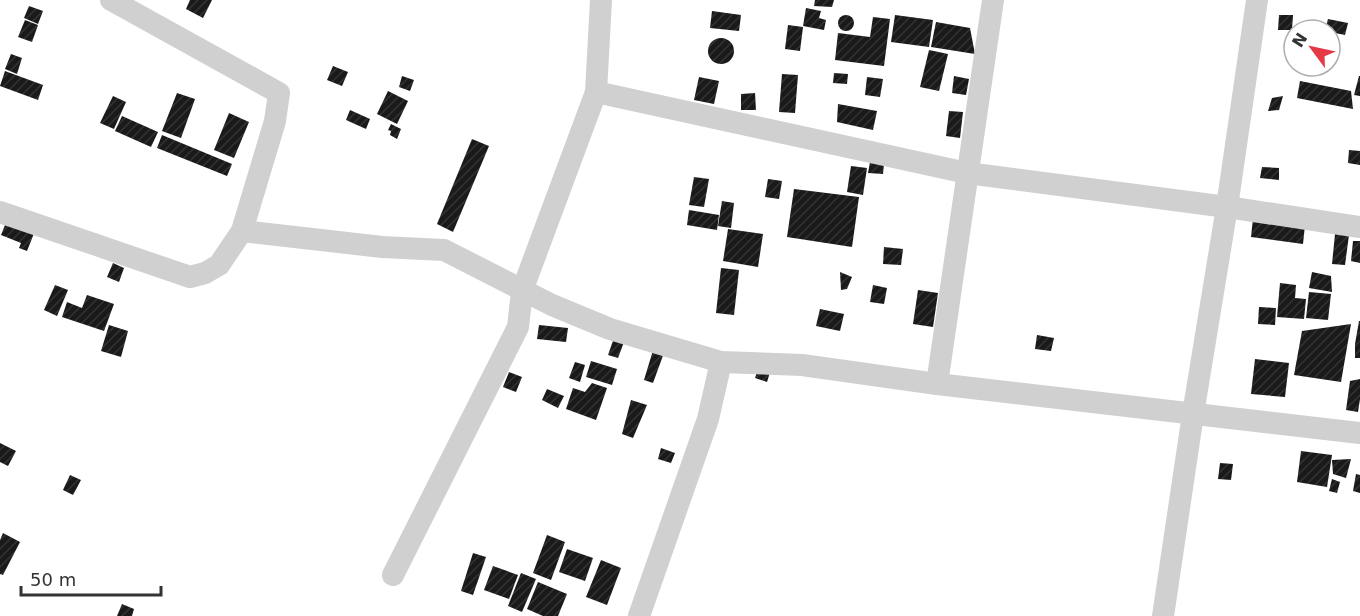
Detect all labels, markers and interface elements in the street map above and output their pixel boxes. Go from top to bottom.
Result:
north arrow [1282,18,1342,78]
text: N [1288,29,1311,51]
scale bar [21,559,160,597]
text: 50 m [30,569,76,590]

